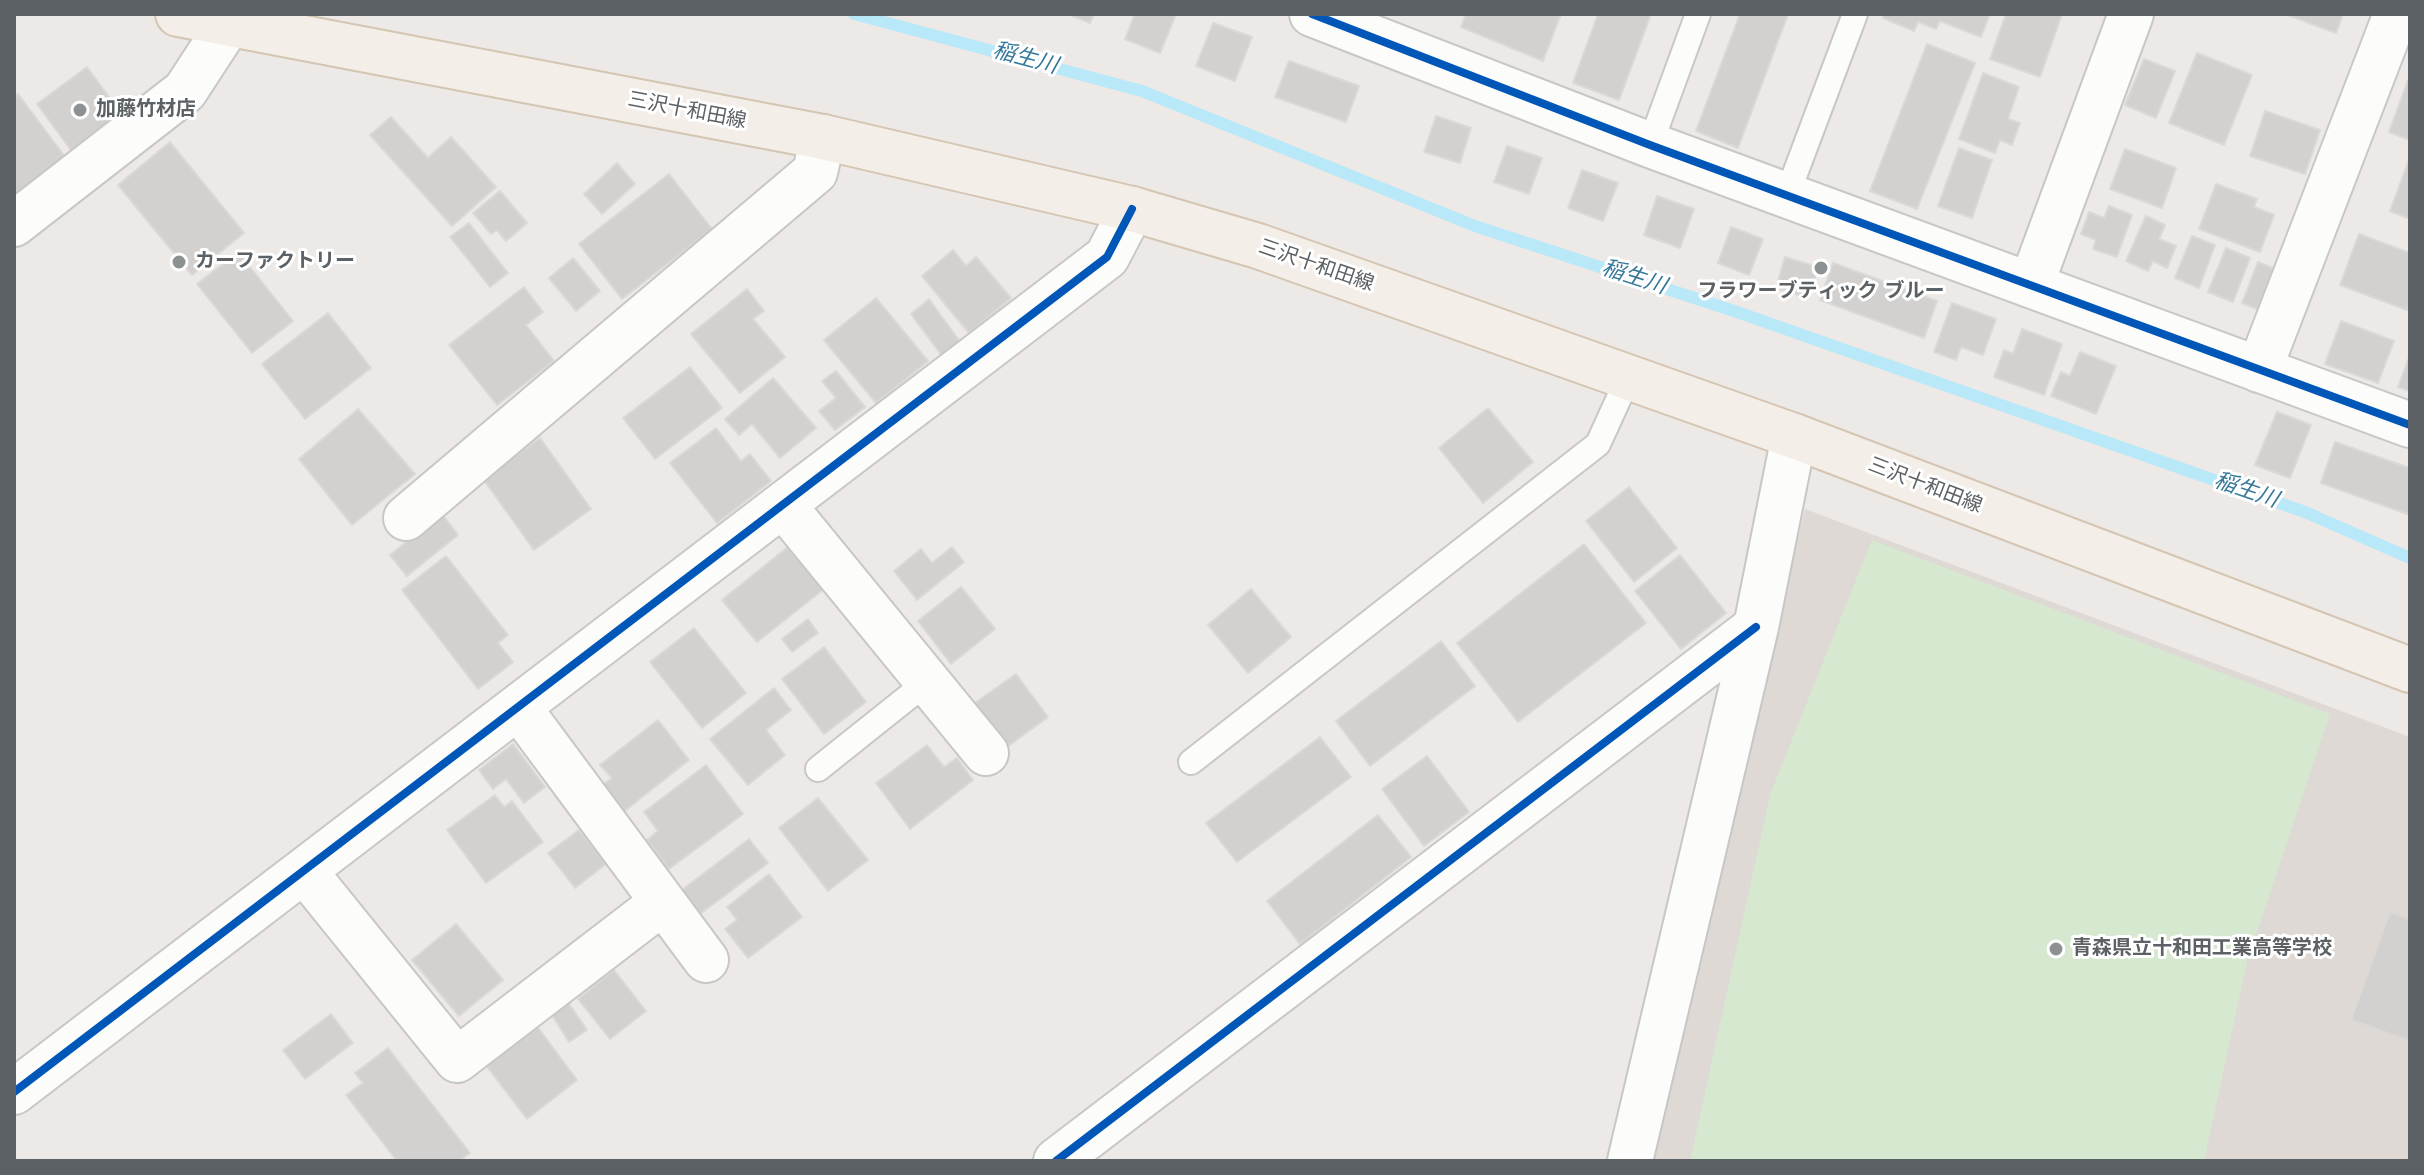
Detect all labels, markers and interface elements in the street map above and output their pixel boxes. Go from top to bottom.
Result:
water label: 稲生川 [990,38,1060,80]
street label: 三沢十和田線 [626,88,748,134]
place label: 加藤竹材店 [96,98,196,122]
marker: 加藤竹材店 [71,101,89,119]
street label: 三沢十和田線 [1255,235,1377,297]
place label: カーファクトリー [195,250,355,274]
marker: カーファクトリー [170,253,188,271]
water label: 稲生川 [1599,255,1669,301]
marker: フラワーブティック ブルー [1812,259,1830,277]
place label: フラワーブティック ブルー [1698,280,1944,304]
street label: 三沢十和田線 [1865,453,1985,519]
water label: 稲生川 [2211,468,2281,514]
place label: 青森県立十和田工業高等学校 [2072,937,2332,961]
marker: 青森県立十和田工業高等学校 [2047,940,2065,958]

